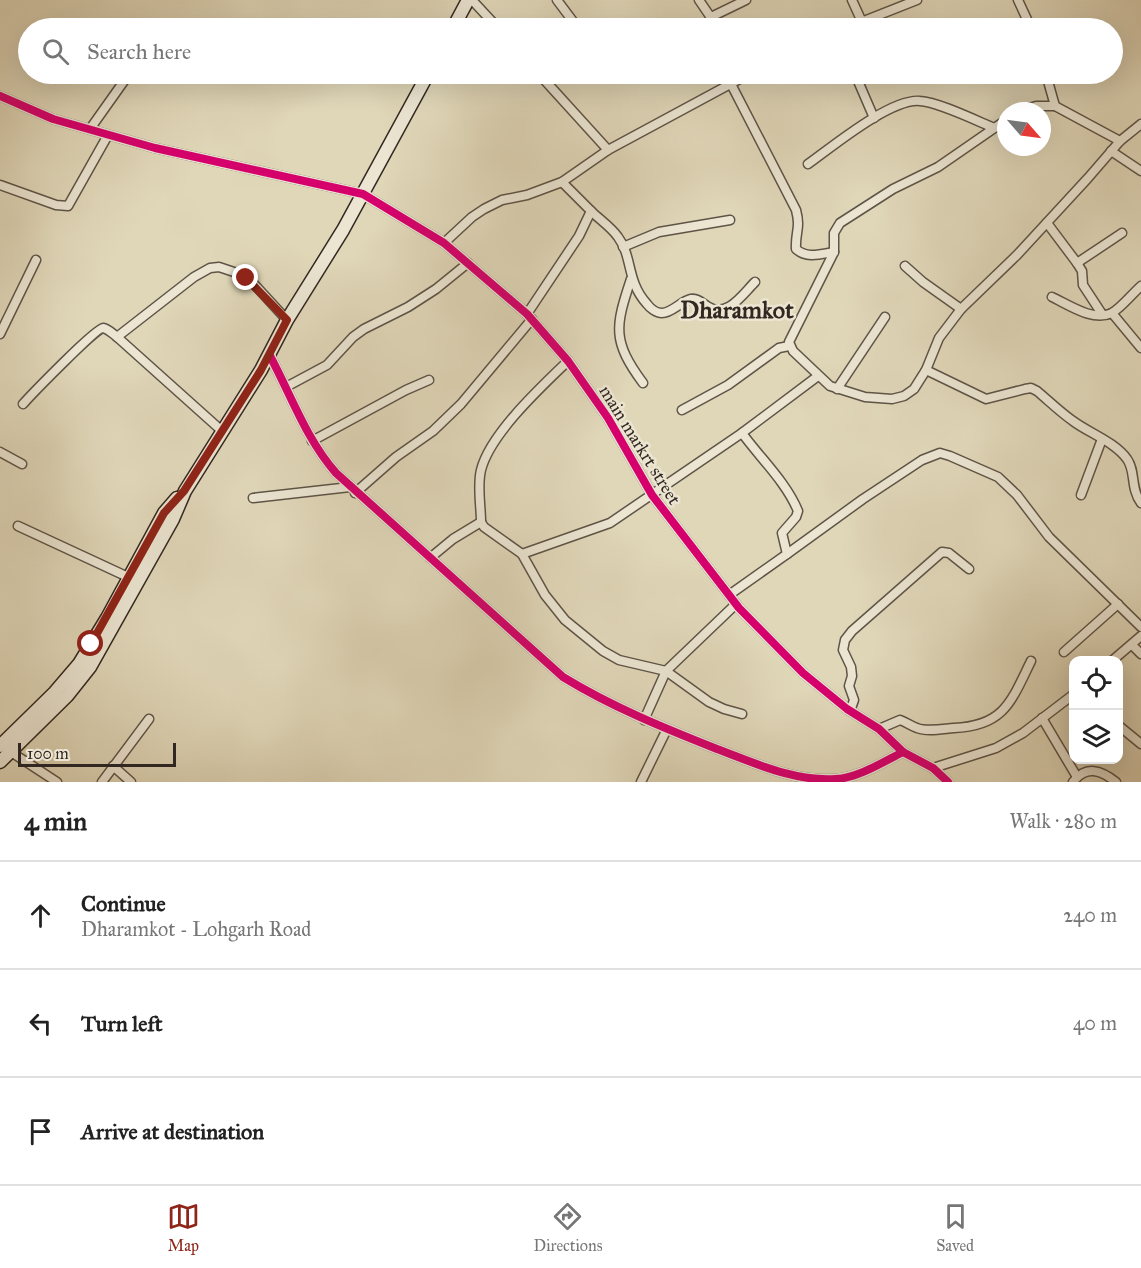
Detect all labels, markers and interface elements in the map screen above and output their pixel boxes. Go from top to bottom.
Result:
search box [18,18,1123,84]
icon: search [39,35,72,68]
text: Search here [87,38,191,65]
north arrow [997,102,1051,156]
route end [232,264,258,290]
district label: Dharamkot [680,295,794,325]
street label: main markrt street [594,381,686,509]
route start [77,630,103,656]
map controls [1069,656,1123,764]
button: locate [1069,656,1123,710]
button: layers [1069,710,1123,764]
scale bar [18,740,176,768]
text: 100 m [27,744,69,763]
text: 4 min [24,805,87,837]
text: Walk · 280 m [1010,809,1117,833]
text: Continue [81,890,166,917]
icon: ahead [24,899,57,932]
text: 240 m [1063,903,1117,927]
text: Dharamkot - Lohgarh Road [81,917,311,941]
icon: left [24,1007,57,1040]
text: Turn left [81,1010,163,1037]
text: 40 m [1073,1011,1117,1035]
icon: arrive [24,1115,57,1148]
text: Arrive at destination [81,1118,264,1145]
tab: Map [167,1200,200,1255]
tab: Directions [534,1200,602,1255]
tab: Saved [936,1200,974,1255]

